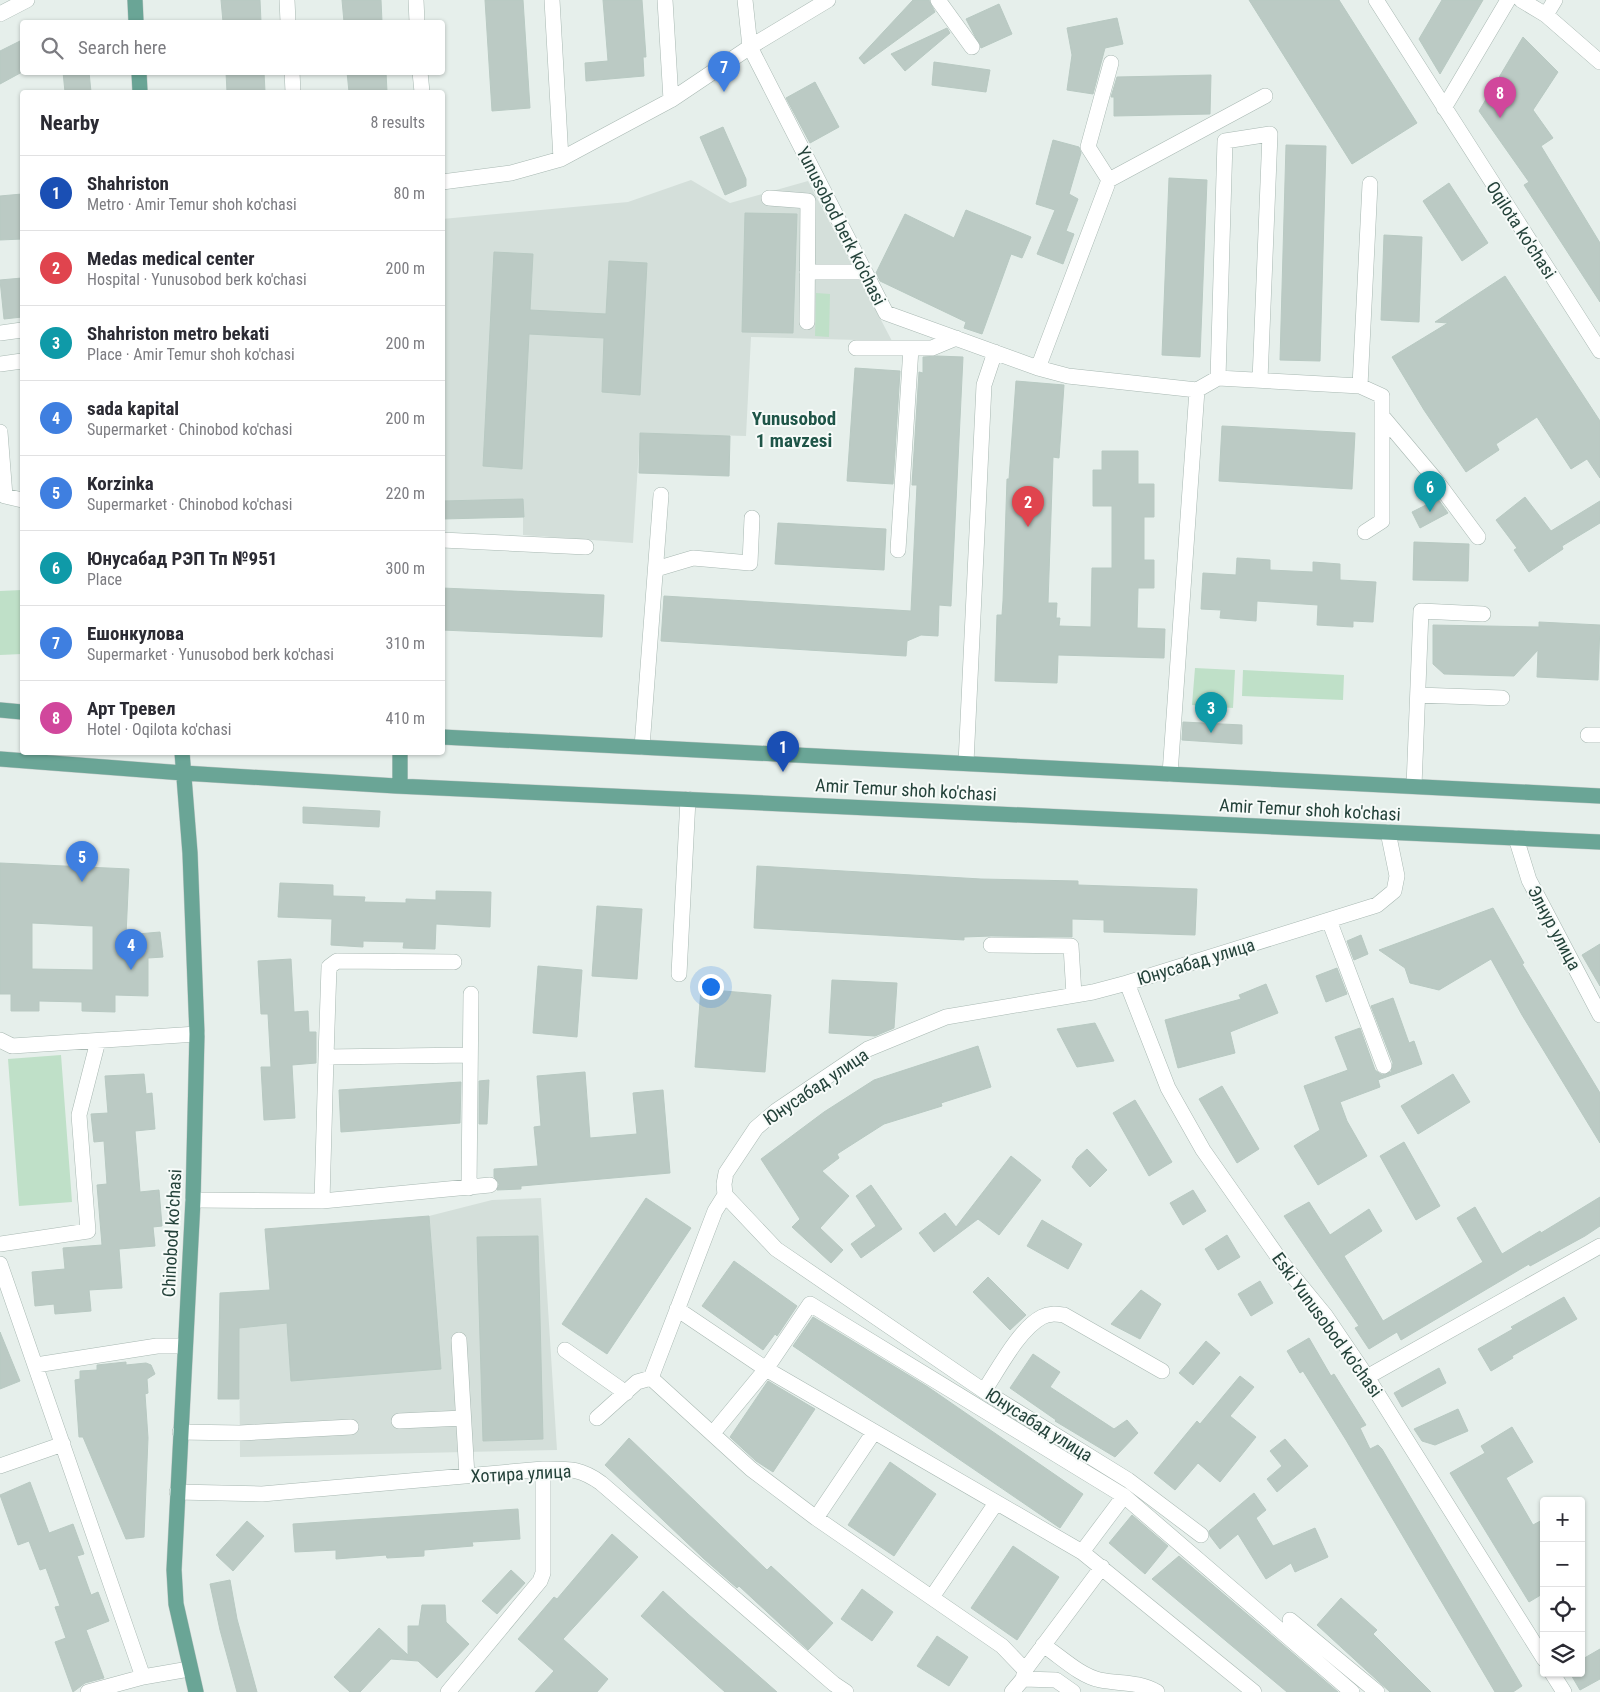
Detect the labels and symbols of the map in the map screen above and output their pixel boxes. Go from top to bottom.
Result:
pin: 7 [708,51,740,92]
pin: 8 [1484,77,1516,118]
street label: Yunusobod berk ko'chasi [792,143,891,309]
street label: Oqilota ko'chasi [1482,177,1561,282]
district label: Yunusobod 1 mavzesi [752,407,836,452]
pin: 6 [1414,471,1446,512]
pin: 2 [1012,486,1044,527]
pin: 3 [1195,692,1227,733]
pin: 1 [767,731,799,772]
street label: Amir Temur shoh ko'chasi [815,774,997,805]
street label: Amir Temur shoh ko'chasi [1219,794,1401,825]
pin: 5 [66,841,98,882]
street label: Элнур улица [1523,882,1586,974]
pin: 4 [115,929,147,970]
street label: Юнусабад улица [1134,934,1257,989]
your location [698,974,724,1000]
street label: Юнусабад улица [759,1044,872,1129]
street label: Chinobod ko'chasi [158,1168,185,1298]
street label: Eski Yunusobod ko'chasi [1268,1248,1387,1401]
street label: Юнусабад улица [982,1383,1097,1466]
street label: Хотира улица [470,1460,572,1487]

